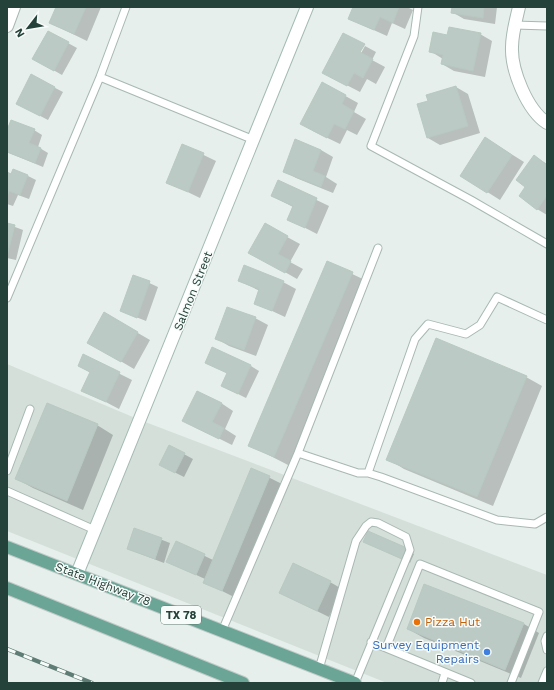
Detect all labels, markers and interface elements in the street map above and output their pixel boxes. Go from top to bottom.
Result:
north arrow [8,8,48,48]
text: N [12,26,28,40]
street label: Salmon Street [171,249,215,333]
street label: State Highway 78 [53,559,153,609]
road number: TX 78 [161,606,201,624]
place label: Pizza Hut [425,615,480,629]
marker: Pizza Hut [412,617,422,627]
place label: Survey Equipment Repairs [372,638,479,666]
marker: Survey Equipment Repairs [482,647,492,657]

